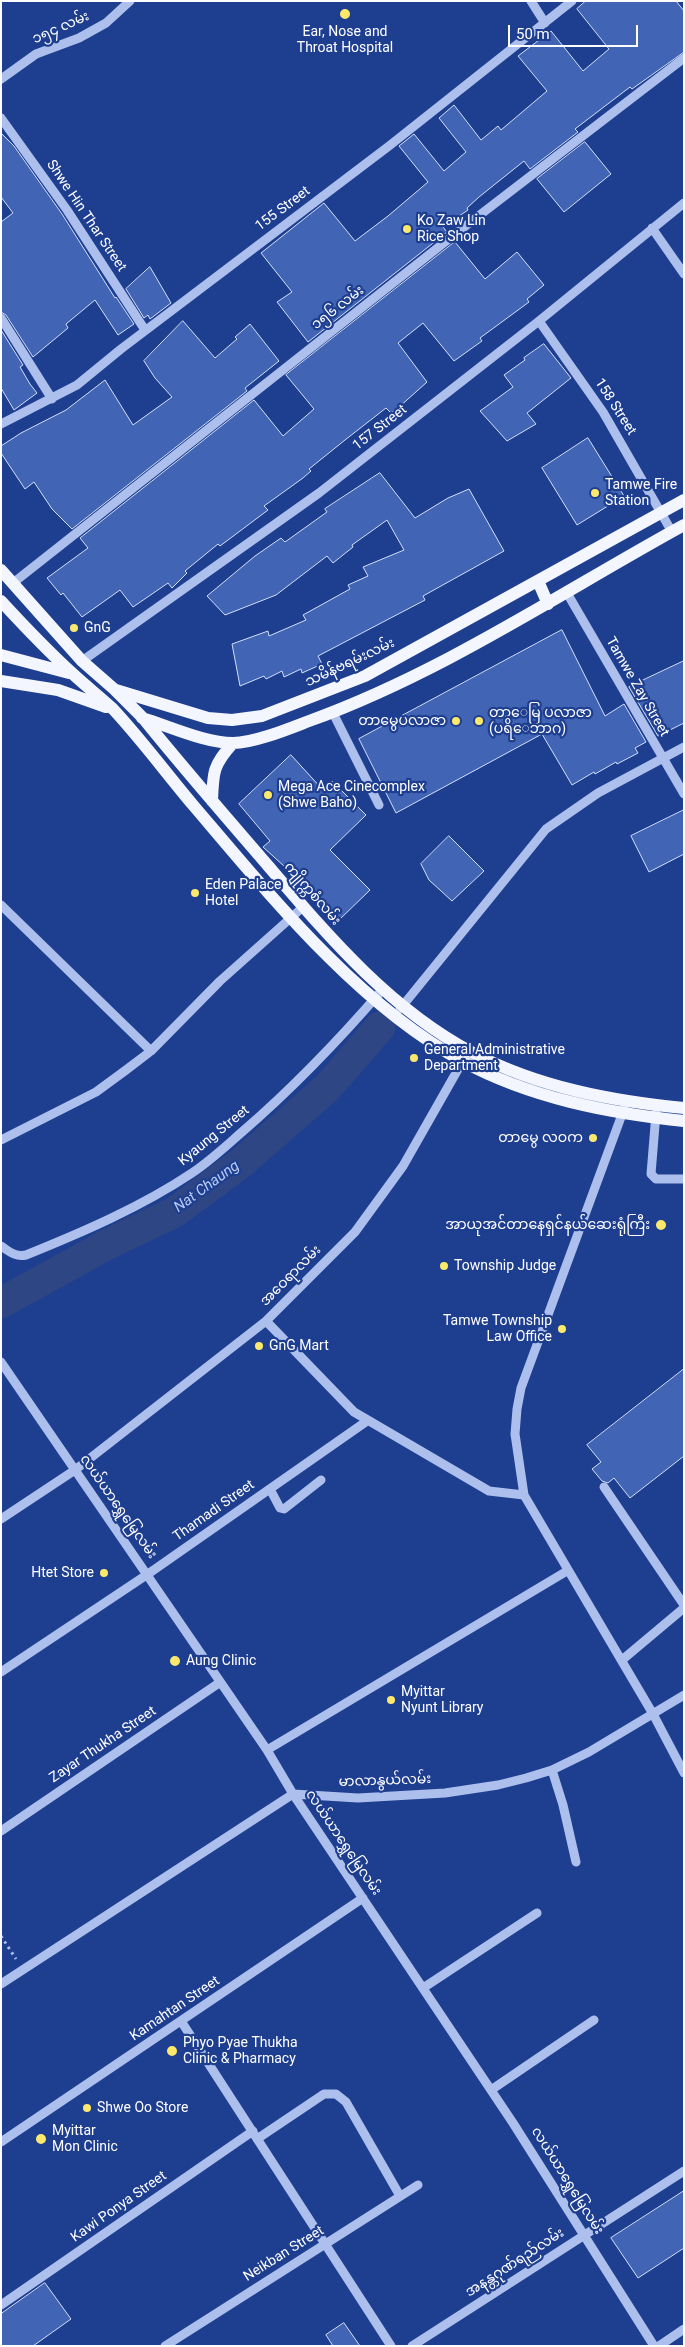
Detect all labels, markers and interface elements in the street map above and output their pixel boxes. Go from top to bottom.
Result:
marker: Ear, Nose and Throat Hospital [338,7,352,21]
street label: ၁၅၄ လမ်း [30,8,92,48]
scale bar [510,15,640,47]
place label: Ear, Nose and Throat Hospital [297,24,393,56]
text: 50 m [516,25,550,43]
street label: Shwe Hin Thar Street [42,157,130,275]
street label: 155 Street [252,183,314,235]
place label: Ko Zaw Lin Rice Shop [417,213,486,246]
marker: Ko Zaw Lin Rice Shop [401,223,413,235]
street label: ၁၅၆ လမ်း [308,282,368,334]
street label: 158 Street [591,376,639,438]
street label: 157 Street [350,402,410,454]
place label: Tamwe Fire Station [605,477,677,510]
marker: Tamwe Fire Station [589,487,601,499]
place label: GnG [84,620,111,636]
marker: GnG [68,622,80,634]
street label: Tamwe Zay Street [602,634,672,740]
street label: သမိန်ဗရမ်းလမ်း [303,635,397,691]
place label: တာေမြ ပလာဇာ (ပရိေဘာဂ) [489,705,592,738]
place label: တာမွေပလာဇာ [358,713,446,729]
marker: တာမွေပလာဇာ [450,715,462,727]
marker: တာေမြ ပလာဇာ (ပရိေဘာဂ) [473,715,485,727]
place label: Mega Ace Cinecomplex (Shwe Baho) [278,779,425,812]
marker: Mega Ace Cinecomplex (Shwe Baho) [262,789,274,801]
street label: ကျိုက္ကစံလမ်း [280,859,344,929]
place label: Eden Palace Hotel [205,877,281,910]
marker: Eden Palace Hotel [189,887,201,899]
place label: General Administrative Department [424,1042,565,1074]
marker: General Administrative Department [408,1052,420,1064]
street label: Kyaung Street [175,1102,253,1170]
place label: တာမွေ လဝက [498,1130,583,1146]
marker: တာမွေ လဝက [587,1132,599,1144]
water label: Nat Chaung [171,1157,243,1217]
place label: အာယုအင်တာနေရှင်နယ်ဆေးရုံကြီး [445,1217,650,1233]
marker: အာယုအင်တာနေရှင်နယ်ဆေးရုံကြီး [654,1218,668,1232]
street label: အဝေရာလမ်း [257,1242,325,1310]
place label: Township Judge [454,1258,556,1274]
marker: Township Judge [438,1260,450,1272]
place label: Tamwe Township Law Office [443,1313,552,1345]
marker: Tamwe Township Law Office [556,1323,568,1335]
place label: GnG Mart [269,1338,329,1354]
marker: GnG Mart [253,1340,265,1352]
street label: လယ်ယာရွှေမြေလမ်း [76,1452,160,1562]
street label: Thamadi Street [170,1477,258,1545]
place label: Htet Store [31,1565,94,1581]
marker: Htet Store [98,1567,110,1579]
place label: Aung Clinic [186,1653,256,1669]
marker: Aung Clinic [168,1654,182,1668]
place label: Myittar Nyunt Library [401,1684,483,1716]
marker: Myittar Nyunt Library [385,1694,397,1706]
street label: Zayar Thukha Street [47,1703,159,1787]
street label: မာလာနွယ်လမ်း [338,1771,432,1791]
street label: လယ်ယာရွှေမြေလမ်း [302,1787,384,1899]
street label: Kamahtan Street [127,1973,223,2045]
place label: Phyo Pyae Thukha Clinic & Pharmacy [183,2035,298,2068]
marker: Phyo Pyae Thukha Clinic & Pharmacy [165,2044,179,2058]
place label: Shwe Oo Store [97,2100,188,2116]
marker: Shwe Oo Store [81,2102,93,2114]
place label: Myittar Mon Clinic [52,2123,118,2156]
street label: လယ်ယာရွှေမြေလမ်း [527,2124,607,2238]
marker: Myittar Mon Clinic [34,2132,48,2146]
street label: Kawi Ponya Street [68,2168,170,2246]
street label: Neikban Street [241,2223,327,2285]
street label: အနန္တဂုဏ်ရည်လမ်း [462,2225,568,2301]

